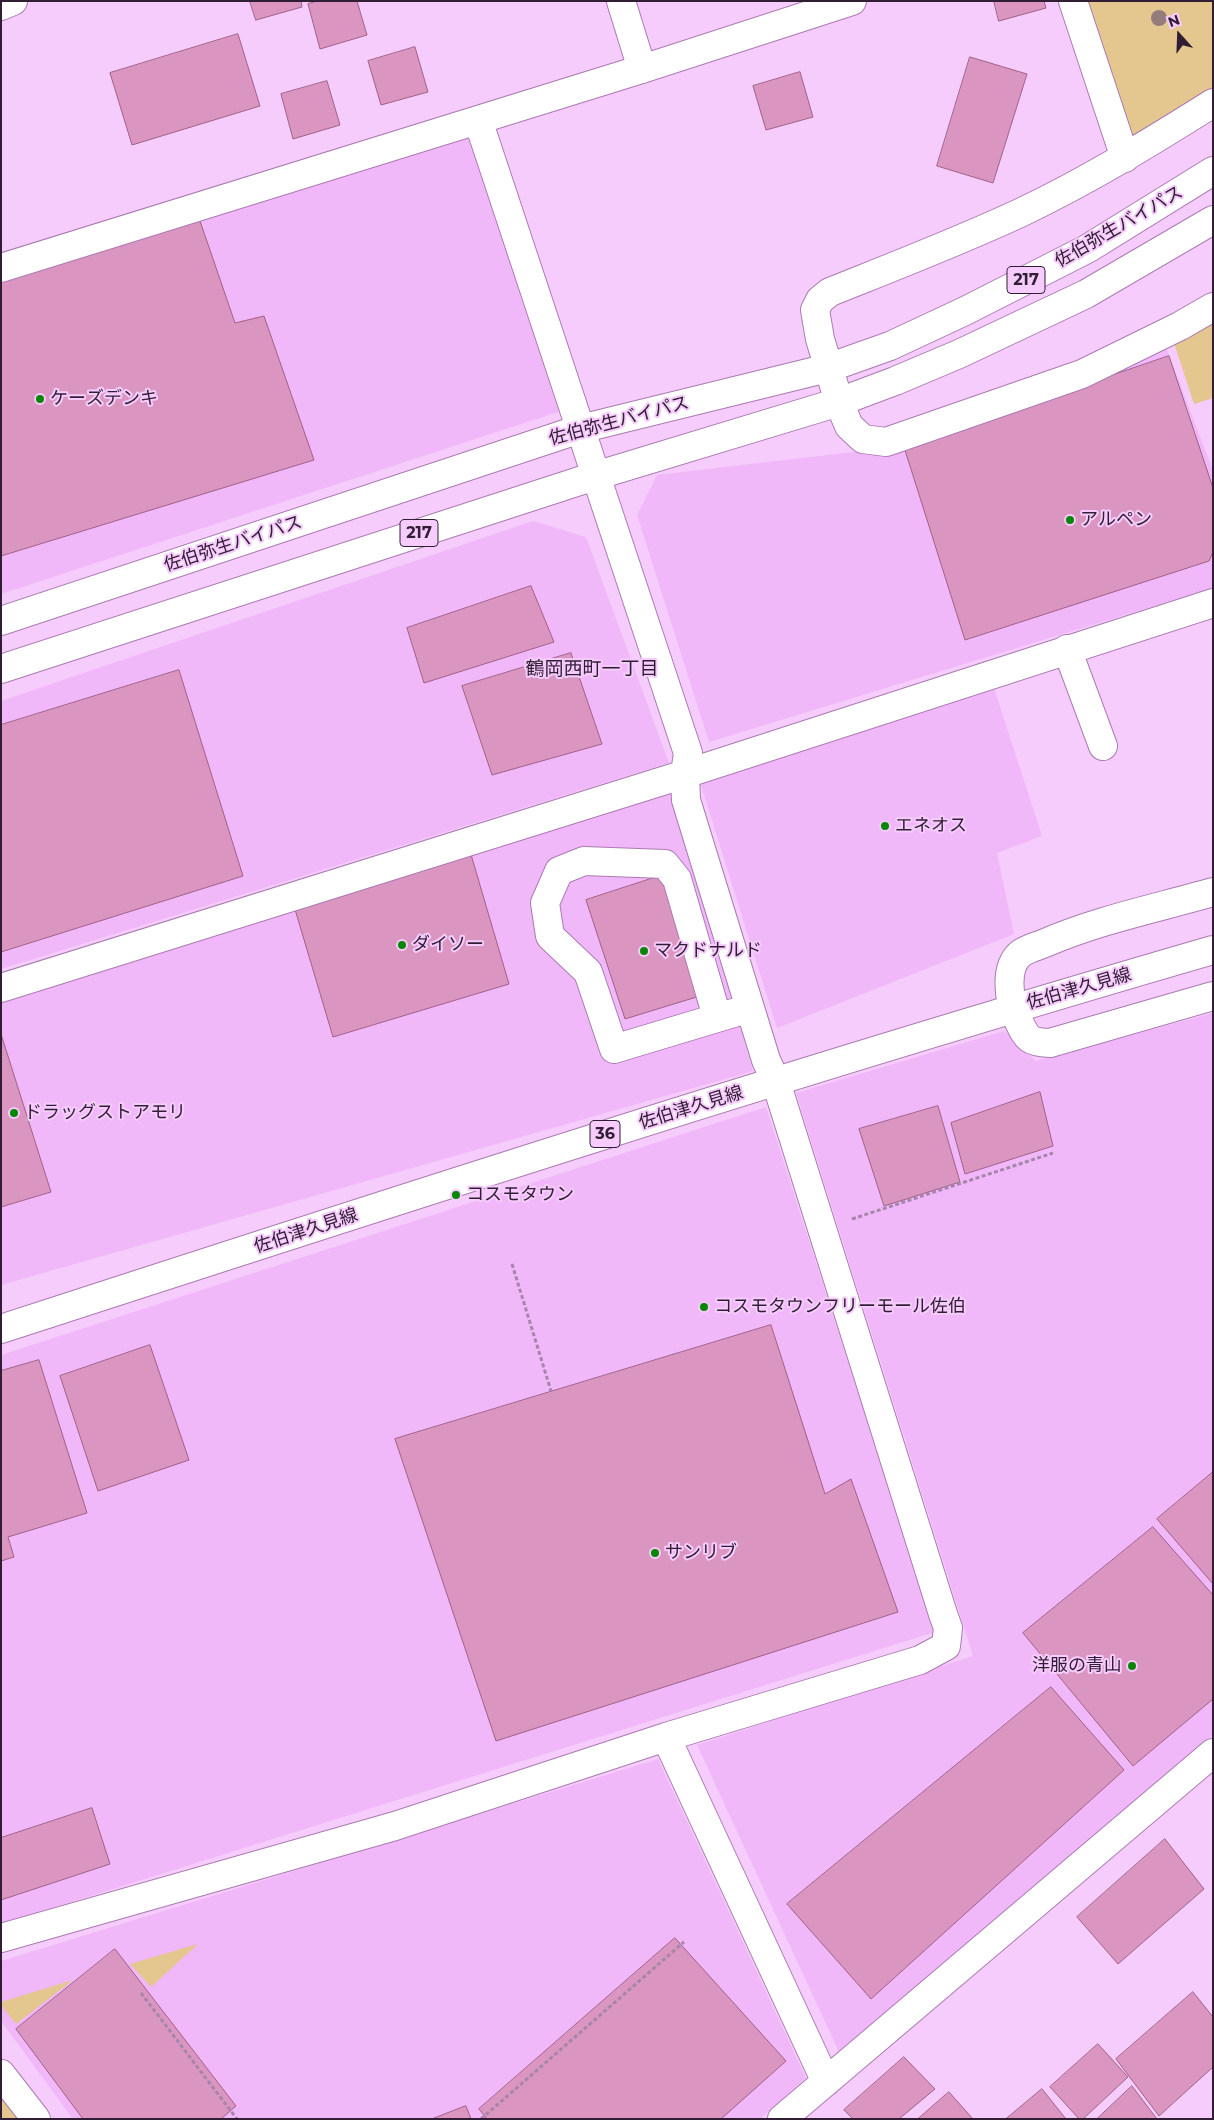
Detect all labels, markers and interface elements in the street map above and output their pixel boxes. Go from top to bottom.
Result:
north arrow [1154,10,1204,60]
text: N [1165,11,1182,31]
street label: 佐伯弥生バイパス [1051,182,1187,272]
road number: 217 [1007,266,1045,294]
place label: ケーズデンキ [50,388,158,410]
street label: 佐伯弥生バイパス [547,392,691,450]
marker: ケーズデンキ [34,393,46,405]
place label: アルペン [1080,509,1152,531]
street label: 佐伯弥生バイパス [161,511,305,577]
marker: アルペン [1064,514,1076,526]
road number: 217 [400,520,438,546]
district label: 鶴岡西町一丁目 [526,658,658,680]
place label: エネオス [895,815,967,837]
marker: エネオス [879,820,891,832]
place label: ダイソー [412,934,484,956]
marker: ダイソー [396,939,408,951]
place label: マクドナルド [654,940,762,962]
marker: マクドナルド [638,945,650,957]
street label: 佐伯津久見線 [1024,964,1134,1014]
street label: 佐伯津久見線 [636,1082,746,1134]
place label: ドラッグストアモリ [24,1102,186,1124]
marker: ドラッグストアモリ [8,1107,20,1119]
road number: 36 [590,1120,620,1148]
place label: コスモタウン [466,1184,574,1206]
marker: コスモタウン [450,1189,462,1201]
street label: 佐伯津久見線 [251,1204,361,1258]
place label: コスモタウンフリーモール佐伯 [714,1296,966,1318]
marker: コスモタウンフリーモール佐伯 [698,1301,710,1313]
place label: サンリブ [665,1542,737,1564]
marker: サンリブ [649,1547,661,1559]
place label: 洋服の青山 [1032,1655,1122,1677]
marker: 洋服の青山 [1126,1660,1138,1672]

